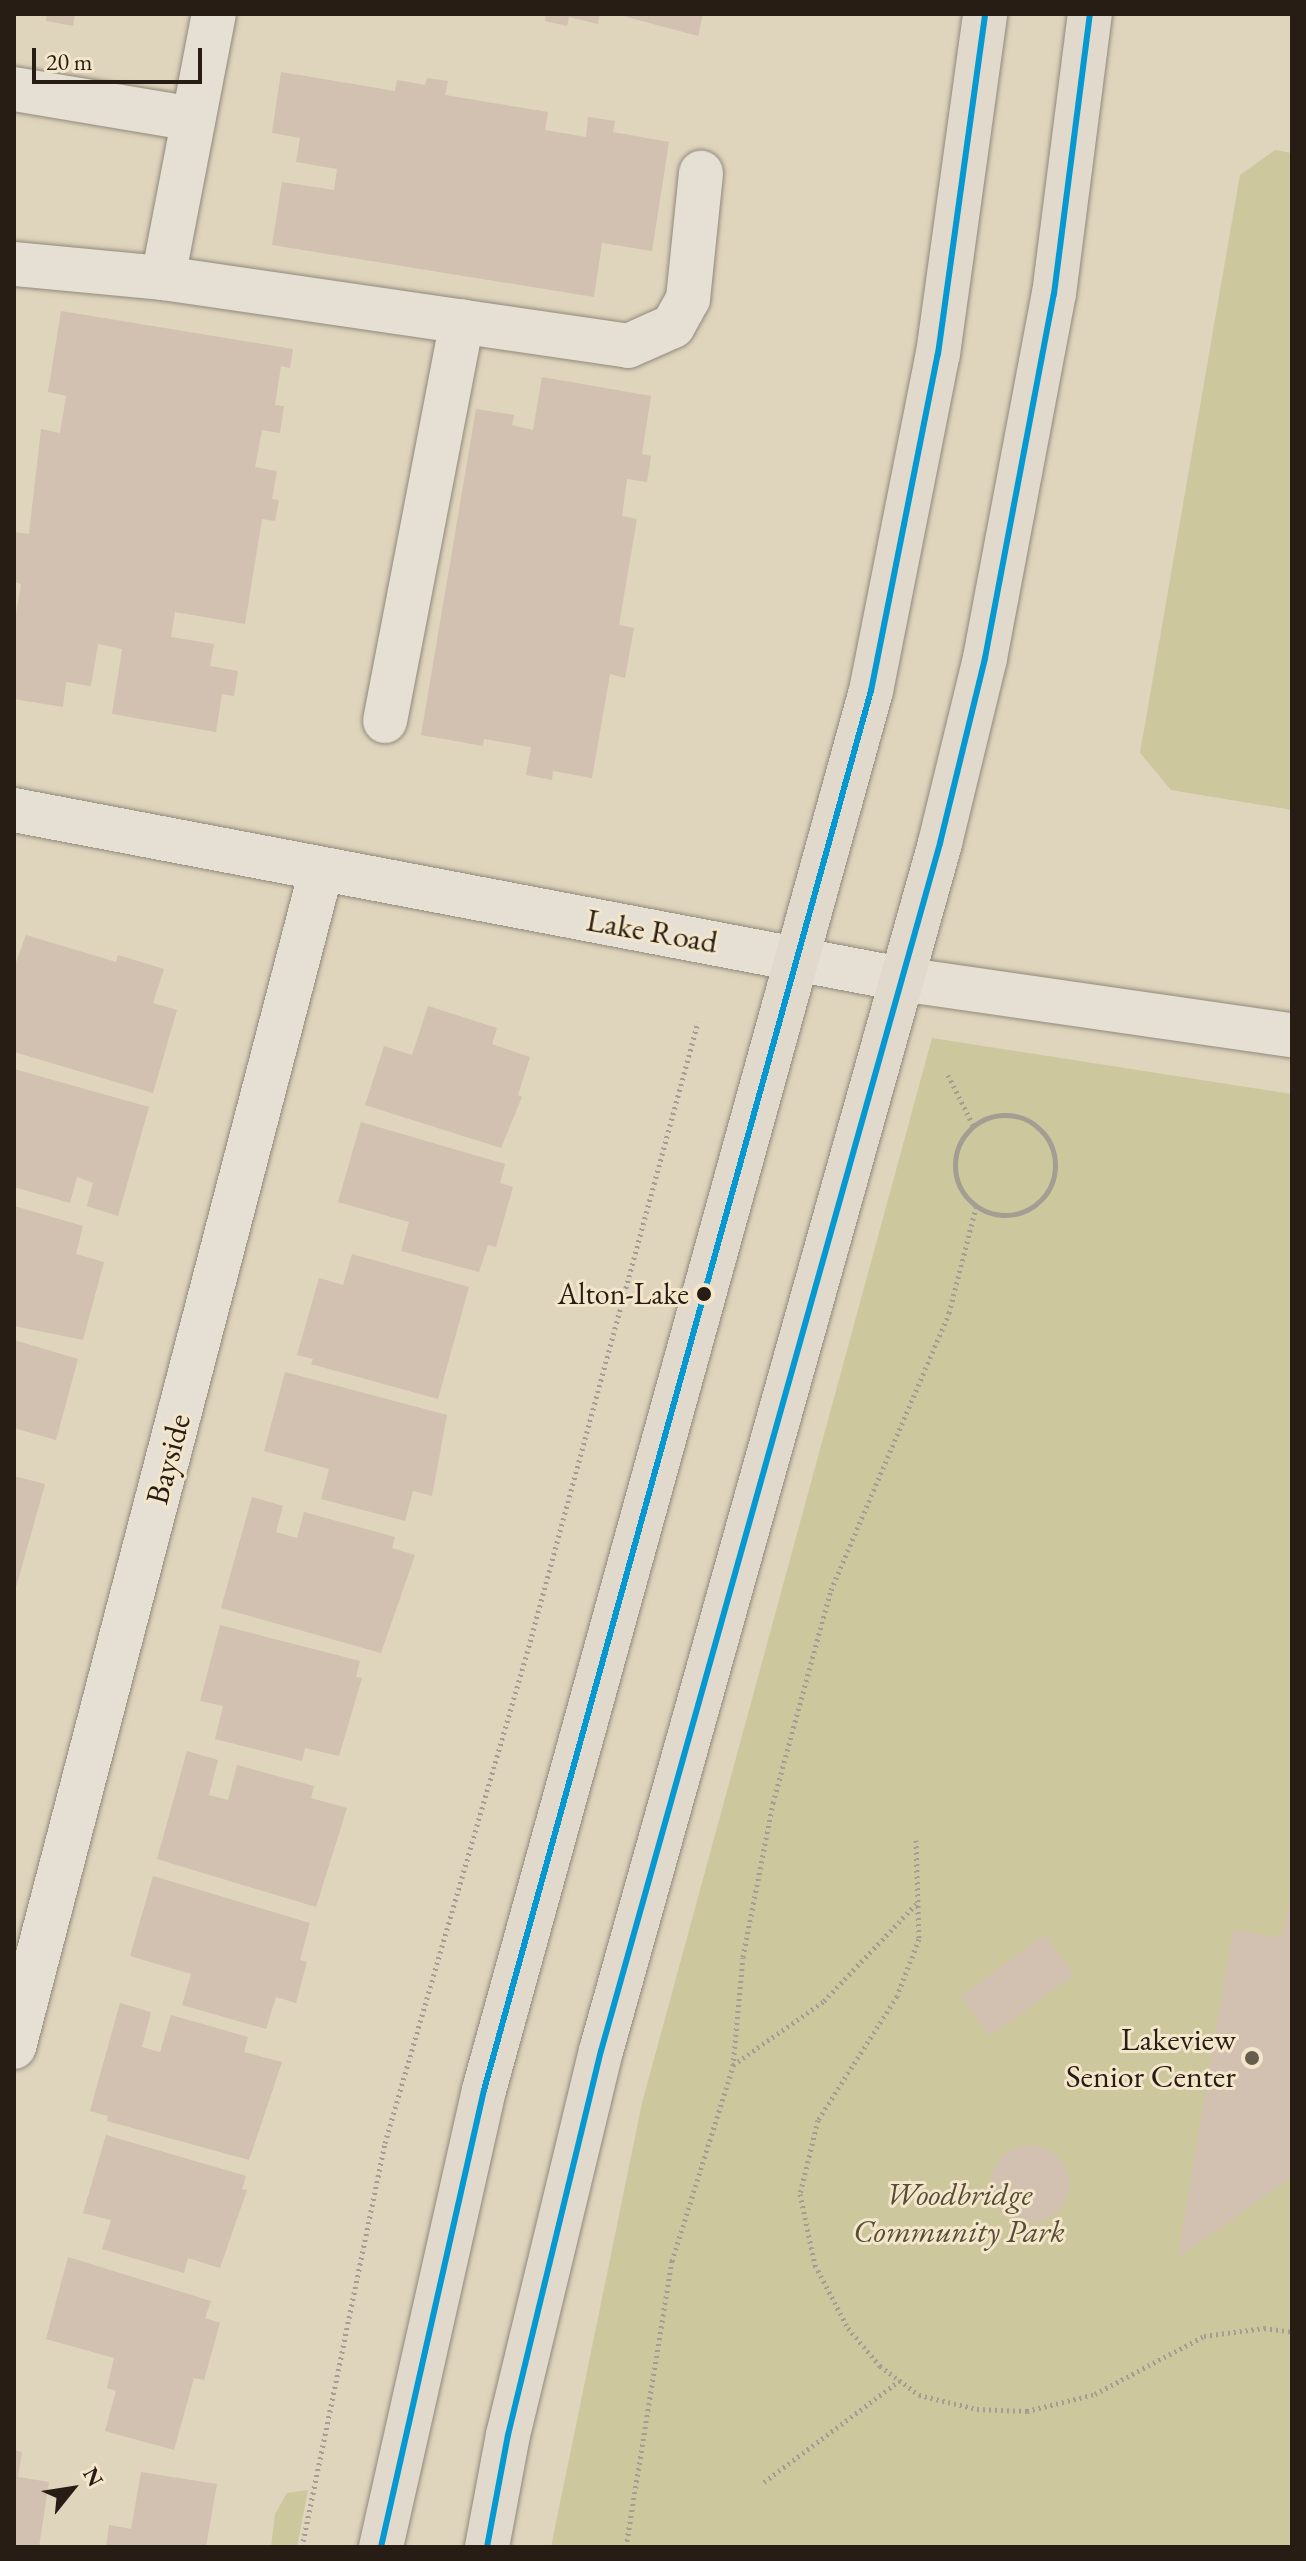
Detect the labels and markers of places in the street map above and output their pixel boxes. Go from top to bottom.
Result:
place label: Alton-Lake [557,1276,689,1312]
marker: Alton-Lake [696,1286,712,1302]
place label: Lakeview Senior Center [1066,2021,1236,2096]
marker: Lakeview Senior Center [1243,2049,1261,2067]

